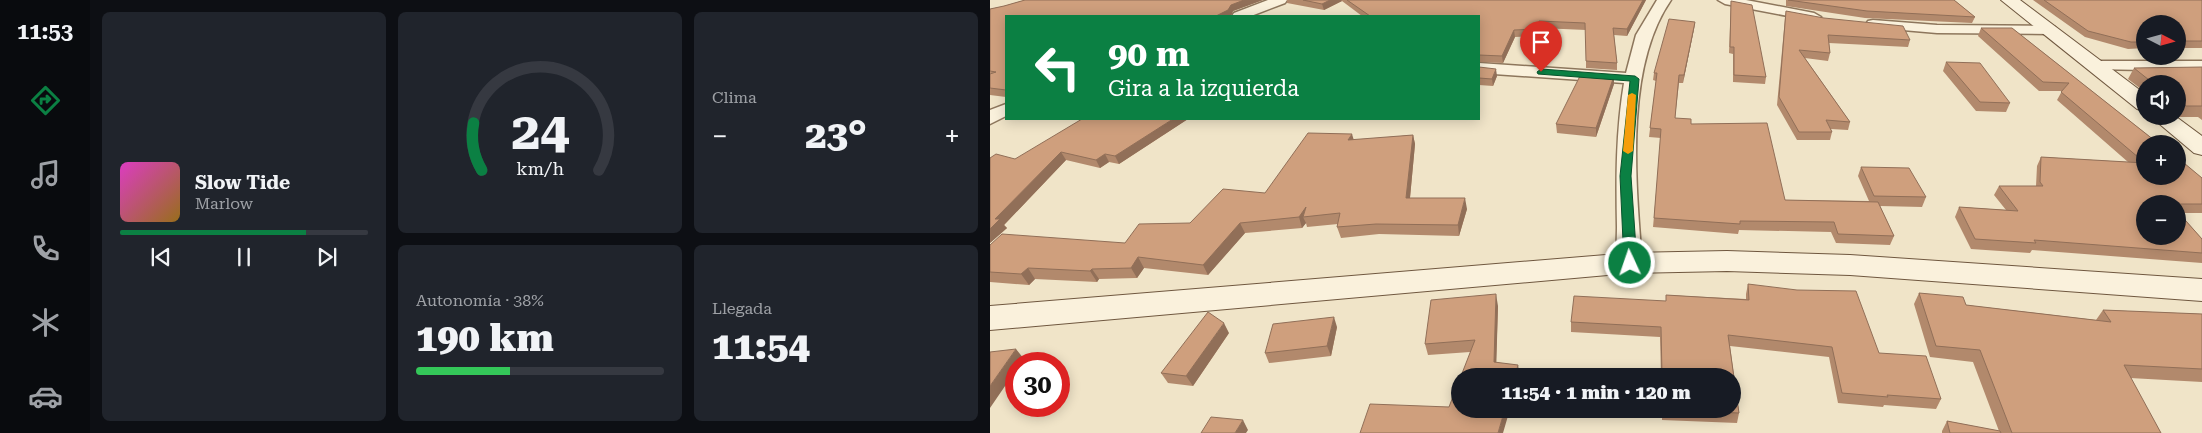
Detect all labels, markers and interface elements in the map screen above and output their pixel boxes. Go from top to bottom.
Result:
north arrow [2136,15,2186,65]
map controls [2136,15,2186,245]
text: 11:53 [17,19,73,44]
pin [1520,21,1562,72]
icon: arrive [1527,28,1555,56]
text: 90 m [1108,34,1190,75]
icon: left [1025,35,1090,100]
button: sound [2136,75,2186,125]
text: Gira a la izquierda [1108,76,1299,101]
icon: directions [28,83,63,118]
text: Clima [712,88,757,107]
text: 24 [511,101,569,162]
text: 23° [805,113,867,157]
text: − [712,120,728,153]
text: + [944,120,960,153]
button: + [2136,135,2186,185]
icon: music [28,157,63,192]
text: km/h [516,158,564,179]
text: Slow Tide [195,171,290,194]
text: Marlow [195,194,253,213]
button: − [2136,195,2186,245]
icon: phone [28,231,63,266]
position arrow [1603,236,1655,288]
icon: previous [147,243,175,271]
icon: pause [230,243,258,271]
icon: next [313,243,341,271]
text: Autonomía · 38% [416,291,544,310]
text: Llegada [712,299,772,318]
icon: climate [28,305,63,340]
text: 190 km [416,316,554,360]
text: 11:54 [712,324,810,368]
speed limit sign: 30 [1005,352,1070,417]
icon: car [28,379,63,414]
text: 11:54 · 1 min · 120 m [1501,381,1691,404]

